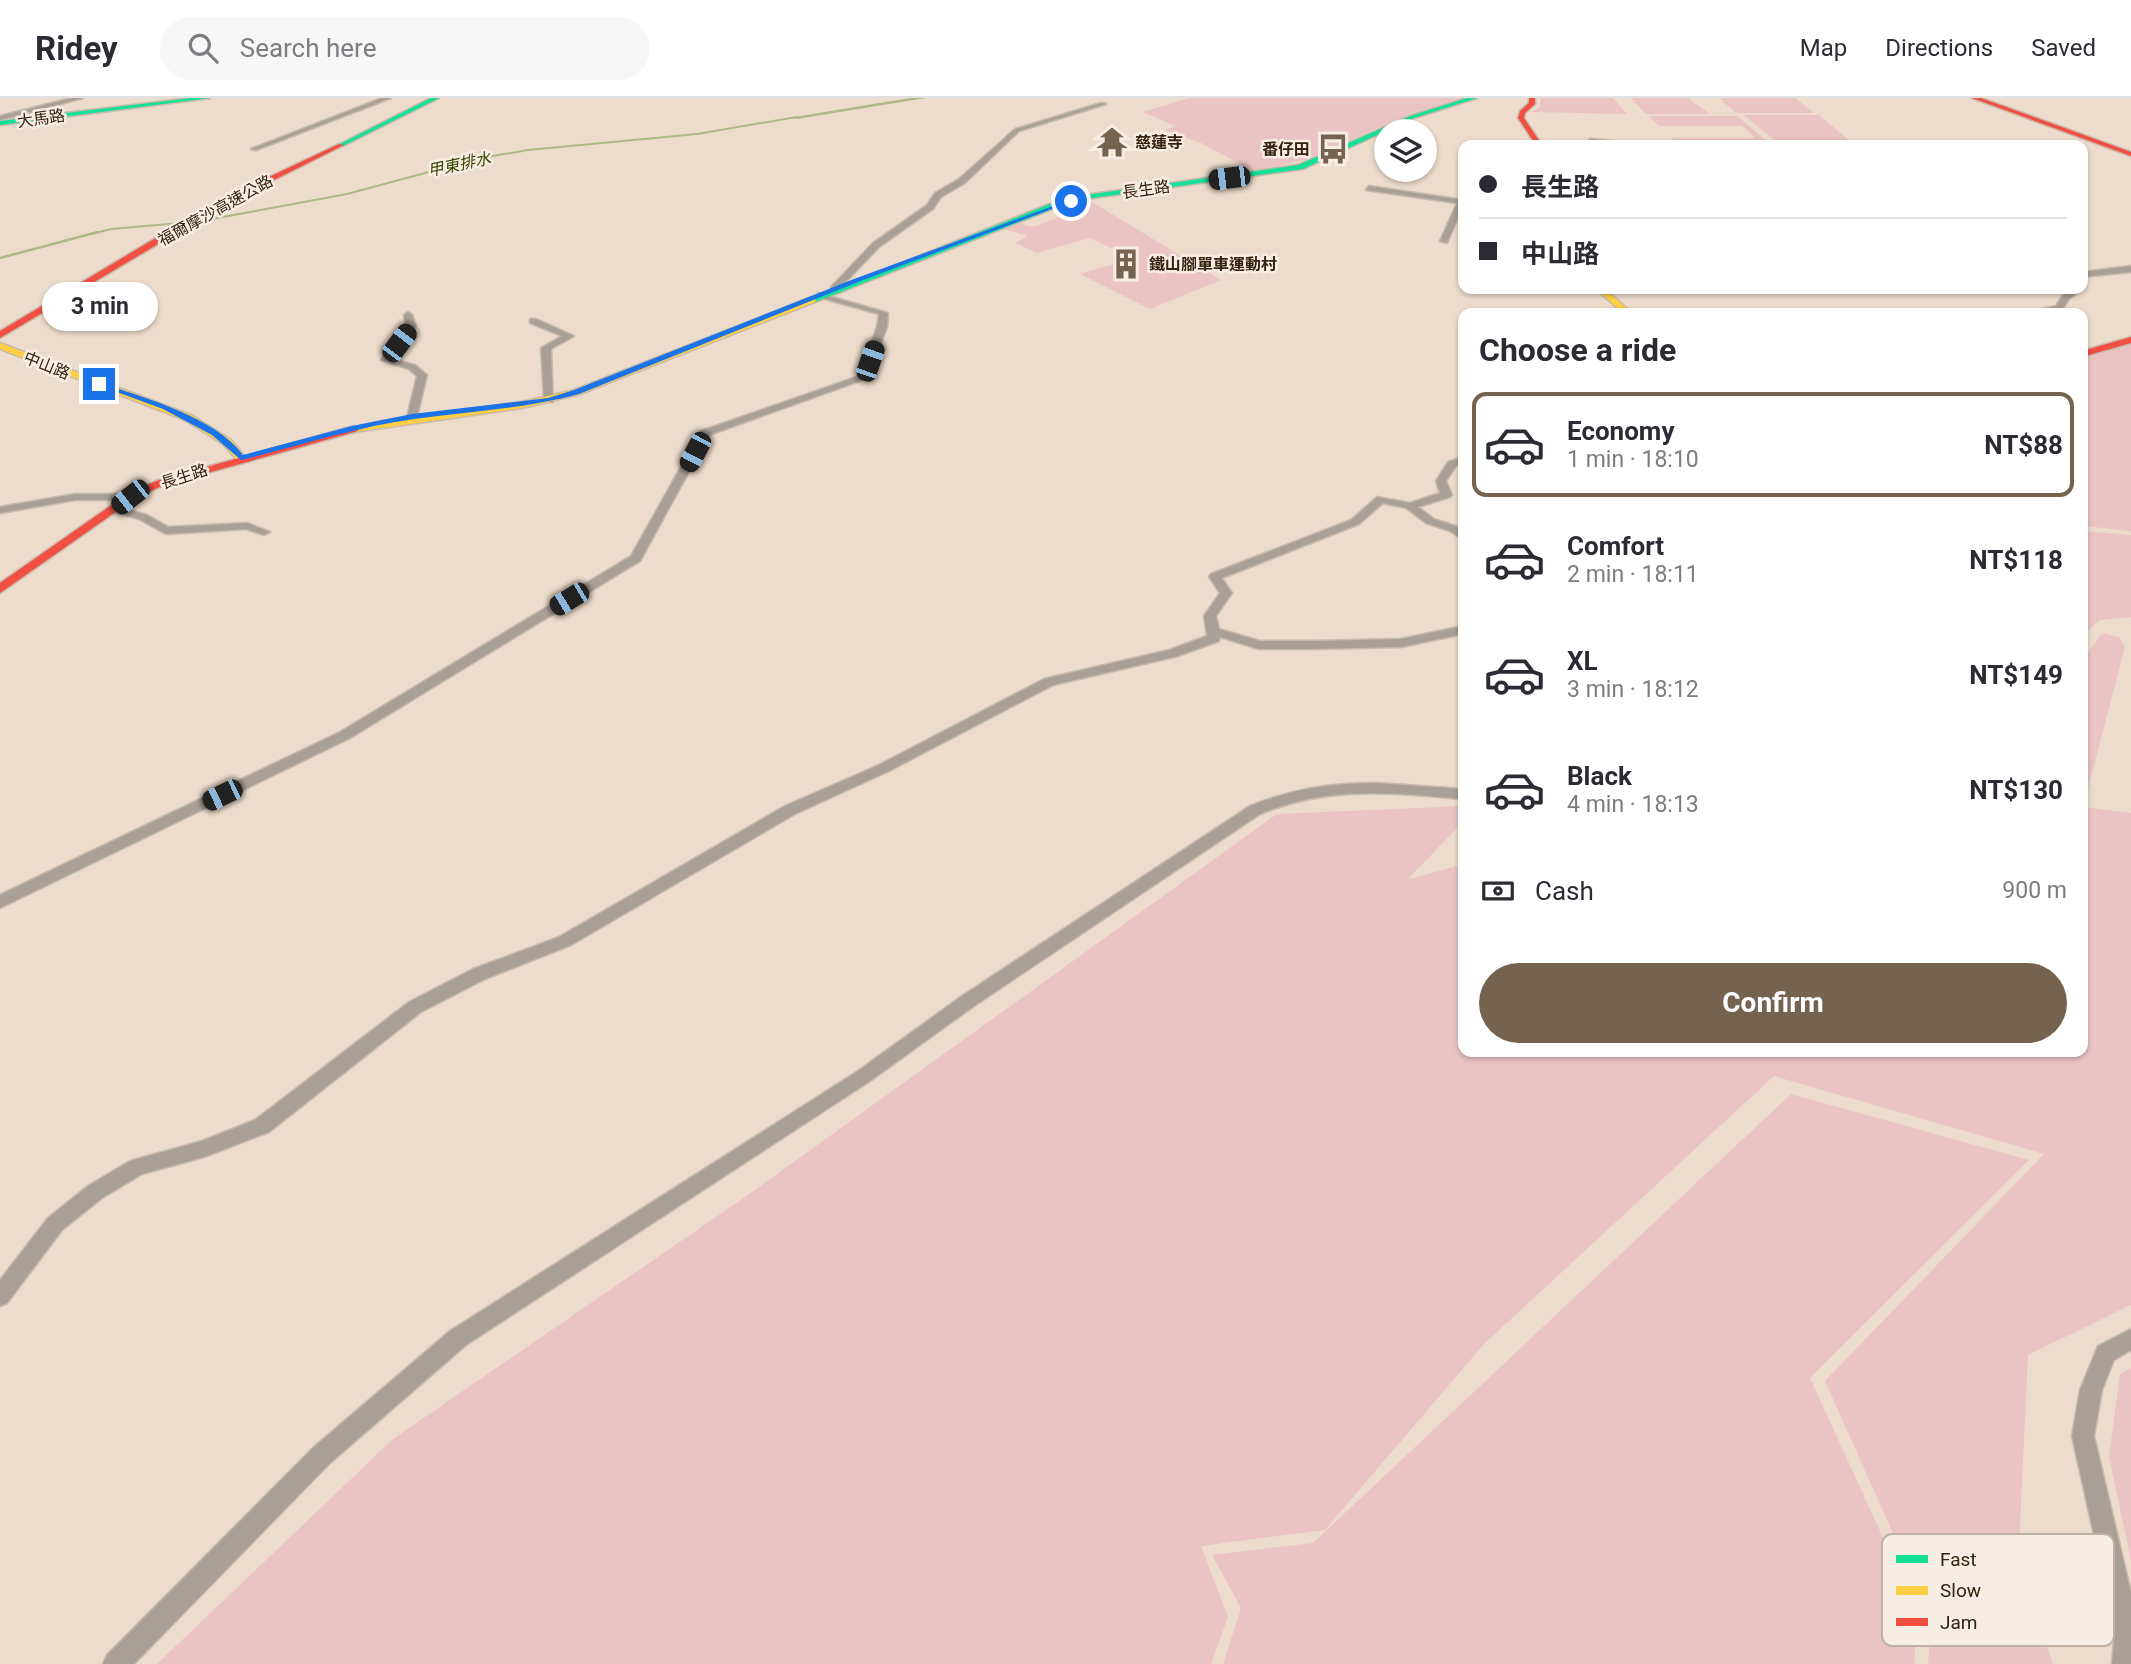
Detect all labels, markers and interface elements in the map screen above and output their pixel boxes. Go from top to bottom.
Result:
search box [160,17,650,80]
text: Ridey [35,29,118,68]
icon: search [184,29,222,67]
text: Search here [240,33,376,63]
text: Map [1800,34,1847,62]
text: Directions [1885,34,1993,62]
text: Saved [2031,34,2096,62]
street label: 大馬路 [16,106,66,131]
map controls [1374,119,1437,182]
button: layers [1374,119,1437,182]
temple icon: 慈蓮寺 [1095,125,1129,159]
bus stop icon: 番仔田 [1316,132,1350,166]
place label: 慈蓮寺 [1135,133,1183,152]
place label: 番仔田 [1262,140,1310,159]
water label: 甲東排水 [426,148,493,180]
car [1207,165,1252,191]
street label: 福爾摩沙高速公路 [155,171,276,250]
text: 長生路 [1521,172,1599,202]
street label: 長生路 [1121,177,1171,202]
route start [1055,185,1087,217]
text: 中山路 [1521,239,1599,269]
building icon: 鐵山腳單車運動村 [1109,247,1143,281]
place label: 鐵山腳單車運動村 [1149,255,1277,274]
callout: 3 min [41,282,157,331]
text: 3 min [71,293,129,320]
car [378,320,421,366]
text: Choose a ride [1479,331,1676,369]
car [854,338,887,384]
street label: 中山路 [21,348,73,383]
route end [83,368,115,400]
icon: car [1483,413,1546,476]
text: Economy [1567,416,1674,446]
car [676,429,715,475]
text: NT$88 [1984,430,2063,460]
text: 1 min · 18:10 [1567,446,1699,473]
street label: 長生路 [158,460,210,493]
car [107,476,154,518]
icon: car [1483,528,1546,591]
text: Comfort [1567,531,1664,561]
text: NT$118 [1969,545,2063,575]
text: 2 min · 18:11 [1567,561,1699,588]
car [546,579,593,619]
icon: car [1483,643,1546,706]
text: XL [1567,646,1598,676]
text: NT$149 [1969,660,2063,690]
text: 3 min · 18:12 [1567,676,1699,703]
icon: car [1483,758,1546,821]
text: Black [1567,761,1632,791]
text: NT$130 [1969,775,2063,805]
car [199,776,246,814]
text: 4 min · 18:13 [1567,791,1699,818]
icon: cash [1479,872,1517,910]
text: Cash [1535,876,1594,906]
text: 900 m [2002,877,2067,904]
button: Confirm [1479,963,2067,1043]
legend [1882,1534,2114,1646]
text: Fast [1940,1548,1977,1571]
text: Slow [1940,1579,1981,1602]
text: Jam [1940,1611,1977,1634]

